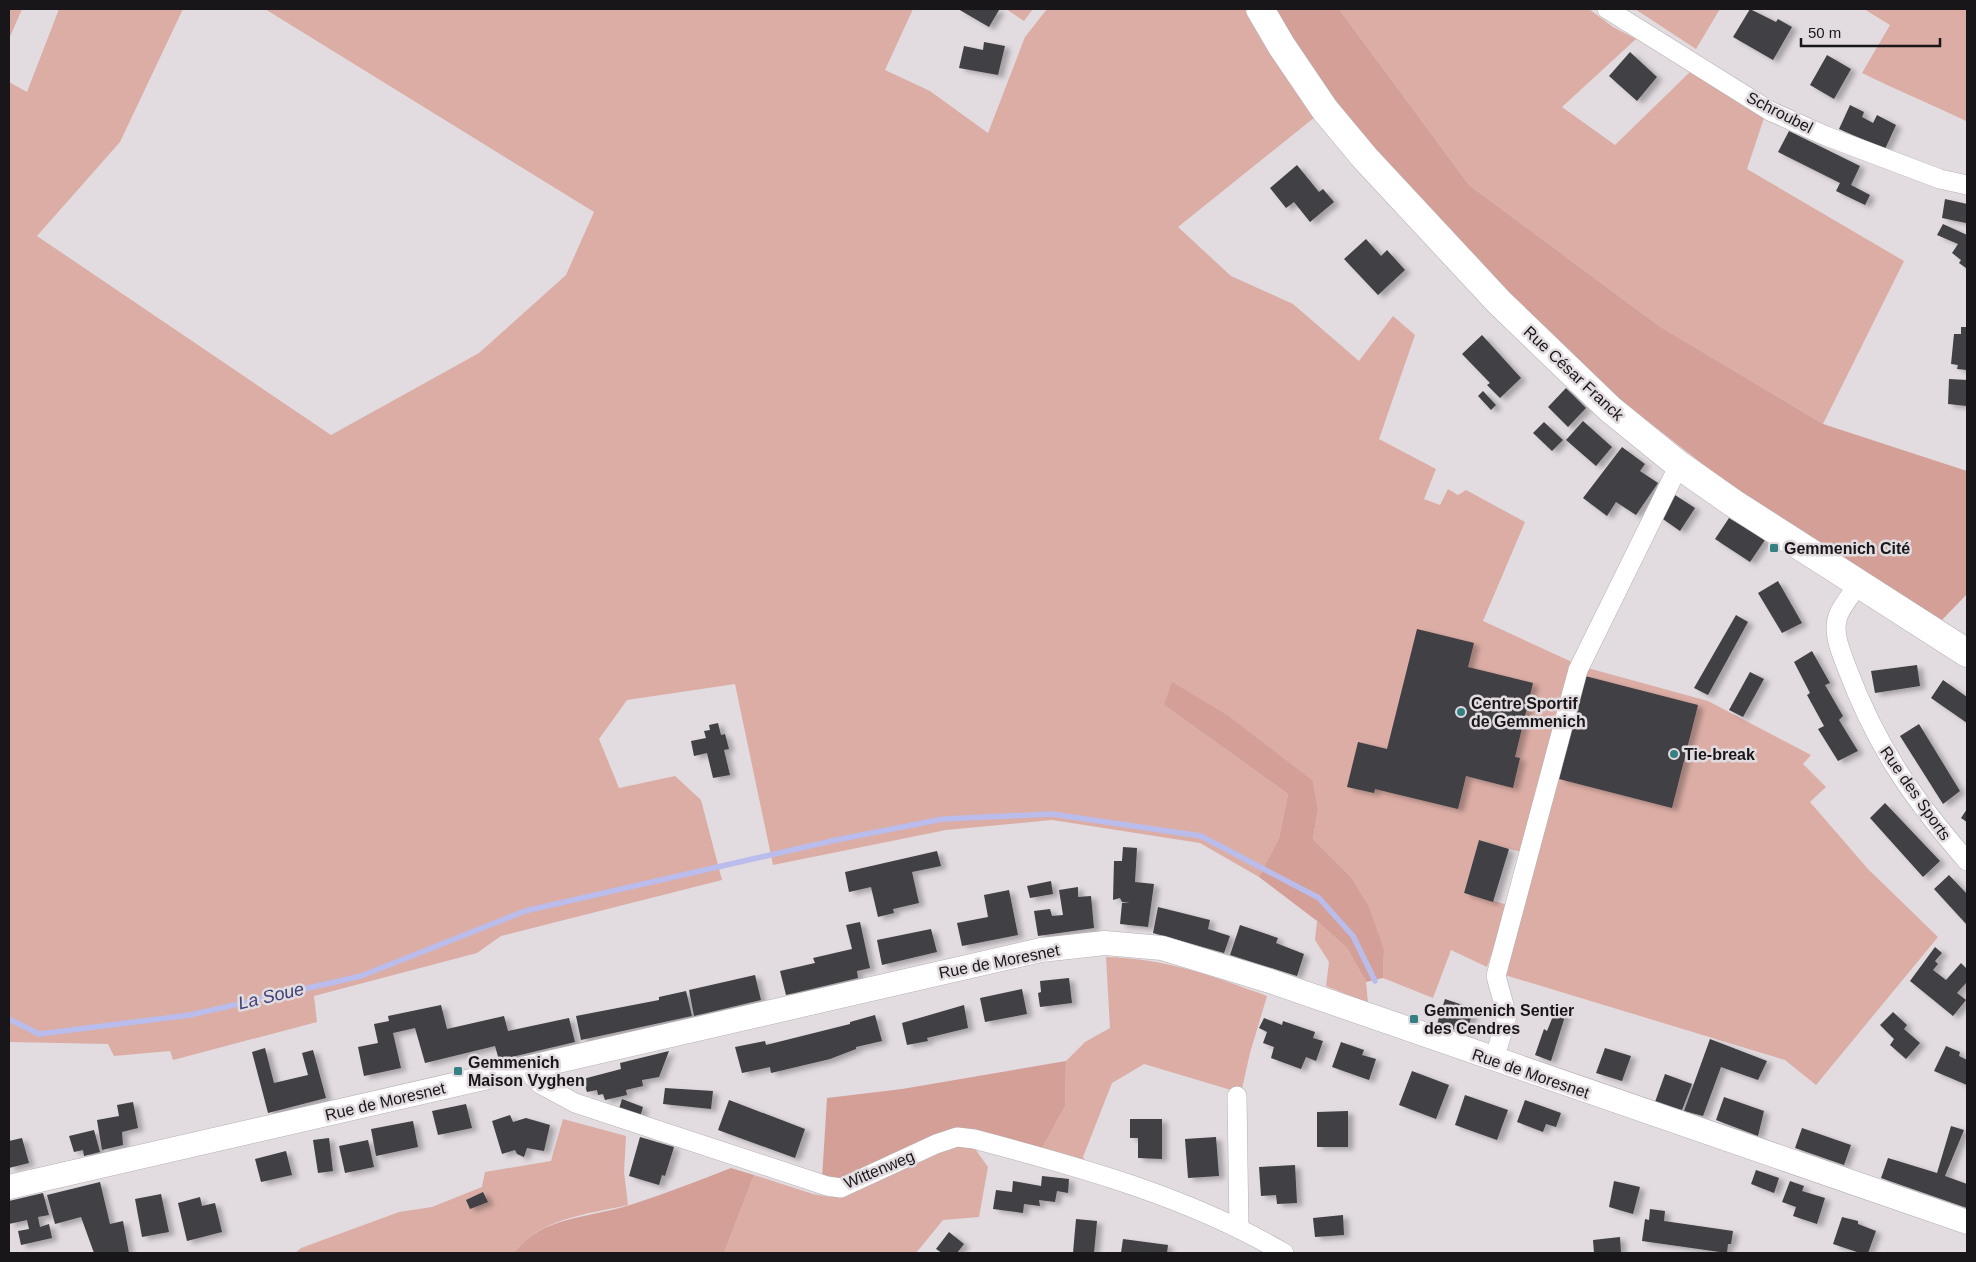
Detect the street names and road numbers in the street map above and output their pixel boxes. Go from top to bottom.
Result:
street label: Schroubel [1744,89,1816,136]
street label: Rue César Franck [1520,323,1628,425]
street label: Rue des Sports [1877,743,1954,843]
street label: Rue de Moresnet [937,941,1062,982]
street label: Rue de Moresnet [1470,1045,1592,1102]
street label: Rue de Moresnet [323,1079,447,1124]
street label: Wittenweg [841,1147,917,1192]

